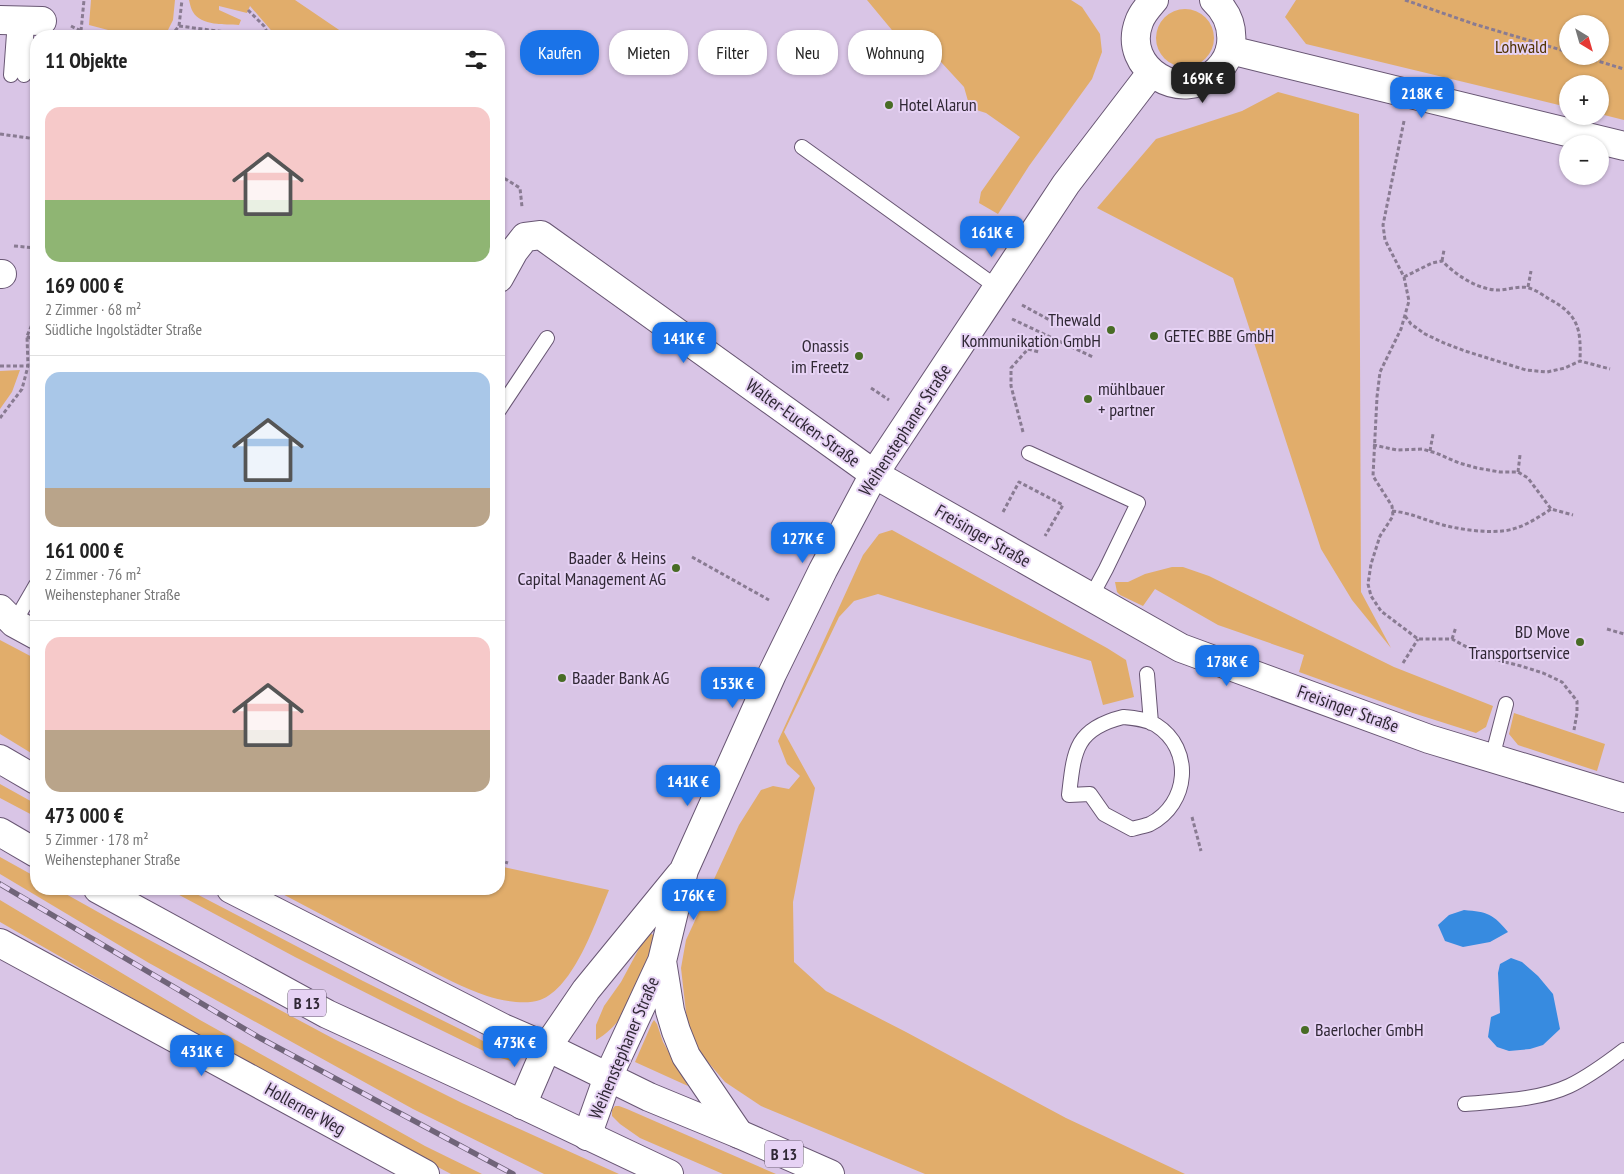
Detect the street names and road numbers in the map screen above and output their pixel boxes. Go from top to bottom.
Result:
street label: Weihenstephaner Straße [853,360,956,500]
street label: Walter-Eucken-Straße [742,373,865,472]
street label: Freisinger Straße [931,499,1035,572]
street label: Freisinger Straße [1294,680,1402,738]
street label: Weihenstephaner Straße [583,973,664,1122]
road number: B 13 [288,990,326,1016]
street label: Hollerner Weg [261,1077,350,1140]
road number: B 13 [765,1140,803,1168]

